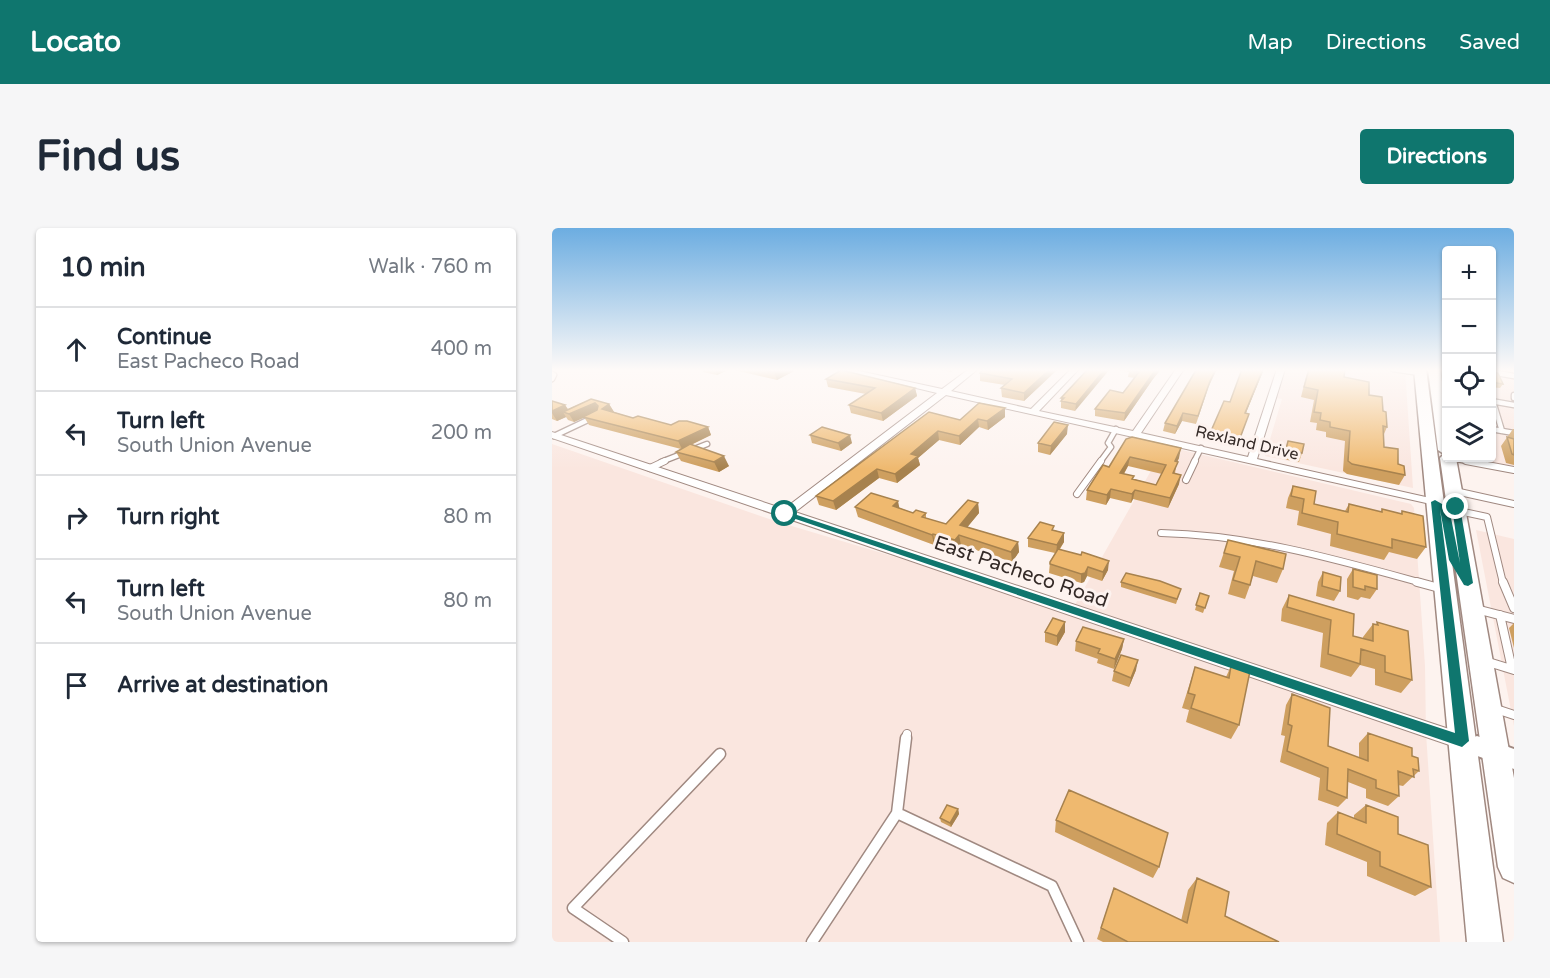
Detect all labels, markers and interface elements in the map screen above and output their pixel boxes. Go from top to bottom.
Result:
text: Locato [30,25,121,59]
text: Map [1247,30,1293,55]
text: Directions [1326,30,1426,55]
text: Saved [1459,30,1520,55]
button: Directions [1360,129,1514,184]
text: Find us [36,131,180,182]
map controls [1442,246,1496,462]
button: + [1442,246,1496,300]
text: 10 min [60,252,146,283]
text: Walk · 760 m [369,255,492,279]
button: − [1442,300,1496,354]
text: Continue [117,324,212,350]
icon: ahead [60,333,93,366]
text: 400 m [431,337,492,361]
text: East Pacheco Road [117,350,300,374]
button: locate [1442,354,1496,408]
text: Turn left [117,408,205,434]
button: layers [1442,408,1496,462]
icon: left [60,417,93,450]
text: 200 m [431,421,492,445]
street label: Rexland Drive [1193,421,1301,465]
text: South Union Avenue [117,434,312,458]
route end [1442,493,1468,519]
route start [771,500,797,526]
icon: right [60,501,93,534]
text: Turn right [117,504,219,530]
text: 80 m [443,505,492,529]
street label: East Pacheco Road [931,531,1111,613]
text: Turn left [117,576,205,602]
icon: left [60,585,93,618]
text: 80 m [443,589,492,613]
text: South Union Avenue [117,602,312,626]
icon: arrive [60,669,93,702]
text: Arrive at destination [117,672,328,698]

